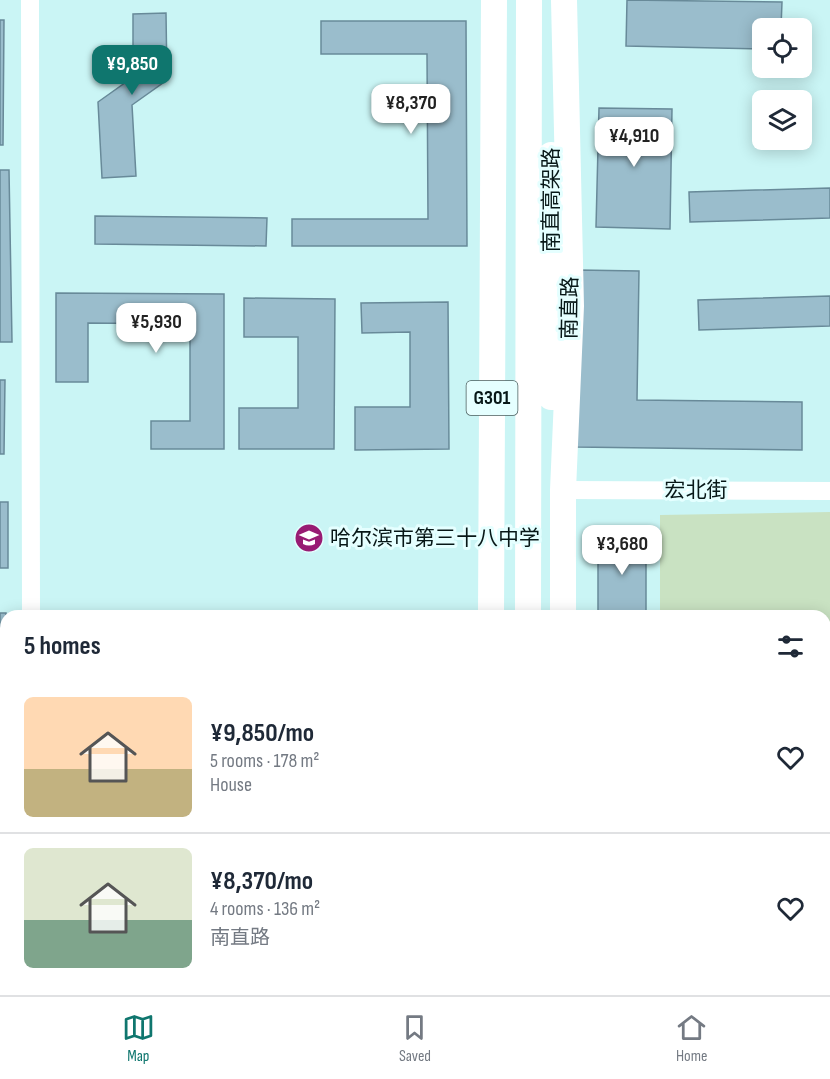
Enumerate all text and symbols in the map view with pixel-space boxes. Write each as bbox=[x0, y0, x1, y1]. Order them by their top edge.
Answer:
map controls bbox=[752, 18, 812, 150]
button: locate bbox=[752, 18, 812, 78]
pin: ¥9,850 bbox=[83, 45, 181, 96]
text: ¥9,850 bbox=[106, 52, 158, 76]
pin: ¥8,370 bbox=[362, 84, 460, 135]
button: layers bbox=[752, 90, 812, 150]
text: ¥8,370 bbox=[385, 91, 437, 115]
pin: ¥4,910 bbox=[585, 117, 683, 168]
text: ¥4,910 bbox=[609, 124, 659, 148]
street label: 南直高架路 bbox=[539, 148, 564, 253]
street label: 南直路 bbox=[557, 276, 583, 340]
pin: ¥5,930 bbox=[107, 303, 205, 354]
text: ¥5,930 bbox=[130, 310, 182, 334]
road number: G301 bbox=[466, 381, 518, 415]
street label: 宏北街 bbox=[665, 478, 728, 503]
school or university icon: 哈尔滨市第三十八中学 bbox=[293, 522, 325, 554]
pin: ¥3,680 bbox=[573, 525, 671, 576]
place label: 哈尔滨市第三十八中学 bbox=[330, 526, 540, 551]
text: ¥3,680 bbox=[596, 532, 648, 556]
icon: filters bbox=[774, 630, 807, 663]
text: 5 homes bbox=[24, 631, 101, 662]
text: ¥9,850/mo bbox=[210, 718, 314, 749]
icon: home bbox=[72, 721, 144, 793]
icon: heart bbox=[774, 741, 807, 774]
text: 5 rooms · 178 m² bbox=[210, 749, 319, 773]
text: House bbox=[210, 773, 252, 797]
text: ¥8,370/mo bbox=[210, 866, 313, 897]
icon: home bbox=[72, 872, 144, 944]
icon: heart bbox=[774, 892, 807, 925]
text: 4 rooms · 136 m² bbox=[210, 897, 320, 921]
text: 南直路 bbox=[210, 926, 270, 950]
tab: Map bbox=[122, 1011, 155, 1066]
tab: Saved bbox=[398, 1011, 431, 1066]
tab: Home bbox=[675, 1011, 708, 1066]

